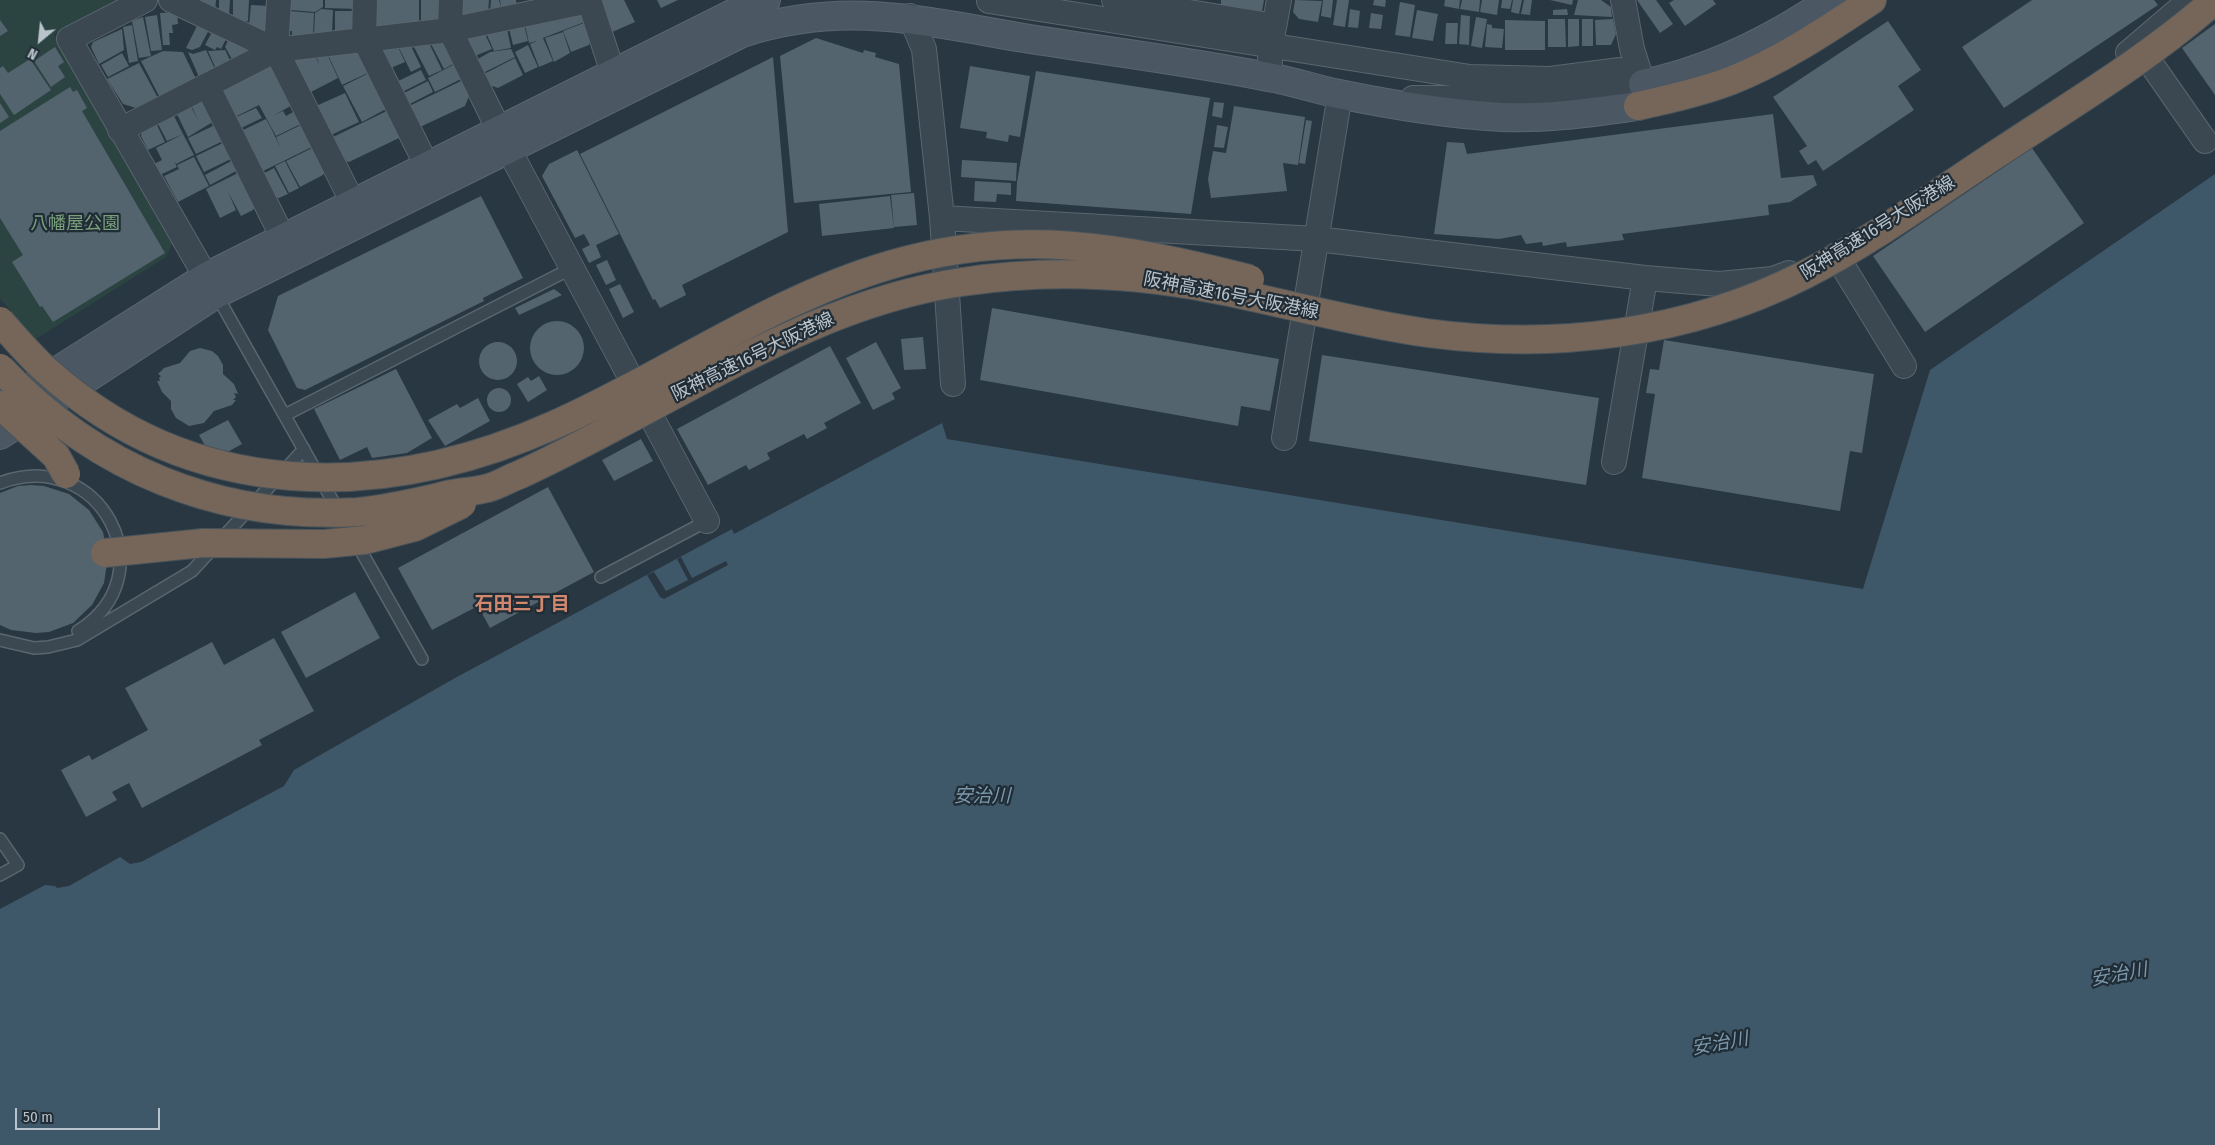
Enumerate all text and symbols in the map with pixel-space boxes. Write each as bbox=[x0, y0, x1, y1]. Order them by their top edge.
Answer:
north arrow bbox=[15, 15, 65, 65]
text: N bbox=[25, 44, 40, 63]
street label: 阪神高速16号大阪港線 bbox=[1797, 172, 1959, 284]
park label: 八幡屋公園 bbox=[30, 213, 120, 235]
street label: 阪神高速16号大阪港線 bbox=[1142, 268, 1320, 324]
street label: 阪神高速16号大阪港線 bbox=[668, 308, 838, 406]
district label: 石田三丁目 bbox=[475, 594, 569, 616]
water label: 安治川 bbox=[954, 786, 1010, 808]
water label: 安治川 bbox=[2089, 959, 2149, 991]
water label: 安治川 bbox=[1690, 1028, 1750, 1060]
scale bar bbox=[18, 1098, 162, 1130]
text: 50 m bbox=[23, 1108, 53, 1126]

